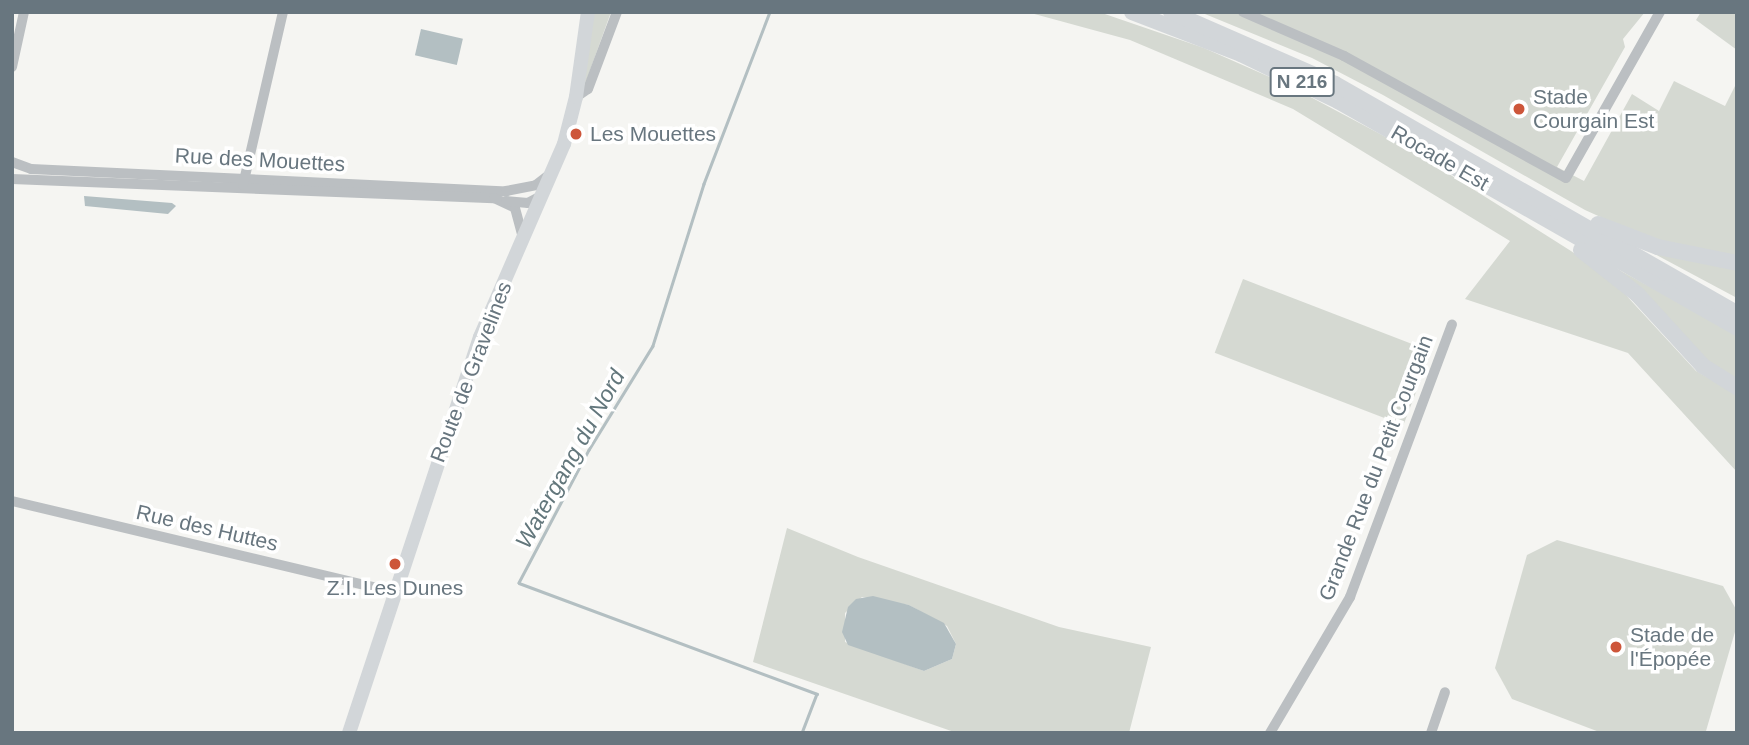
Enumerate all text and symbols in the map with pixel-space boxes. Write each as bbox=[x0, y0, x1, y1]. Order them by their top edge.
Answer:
road number: N 216 bbox=[1269, 66, 1335, 97]
place label: Stade Courgain Est bbox=[1533, 84, 1654, 134]
marker: Stade Courgain Est bbox=[1511, 101, 1527, 117]
street label: Rocade Est bbox=[1387, 120, 1493, 196]
place label: Les Mouettes bbox=[590, 121, 716, 147]
marker: Les Mouettes bbox=[568, 126, 584, 142]
street label: Rue des Mouettes bbox=[174, 143, 346, 177]
street label: Route de Gravelines bbox=[425, 278, 517, 466]
street label: Grande Rue du Petit Courgain bbox=[1314, 332, 1438, 604]
water label: Watergang du Nord bbox=[509, 365, 631, 553]
street label: Rue des Huttes bbox=[134, 499, 280, 557]
marker: Z.I. Les Dunes bbox=[387, 556, 403, 572]
place label: Z.I. Les Dunes bbox=[327, 575, 463, 601]
place label: Stade de l'Épopée bbox=[1630, 622, 1714, 672]
marker: Stade de l'Épopée bbox=[1608, 639, 1624, 655]

